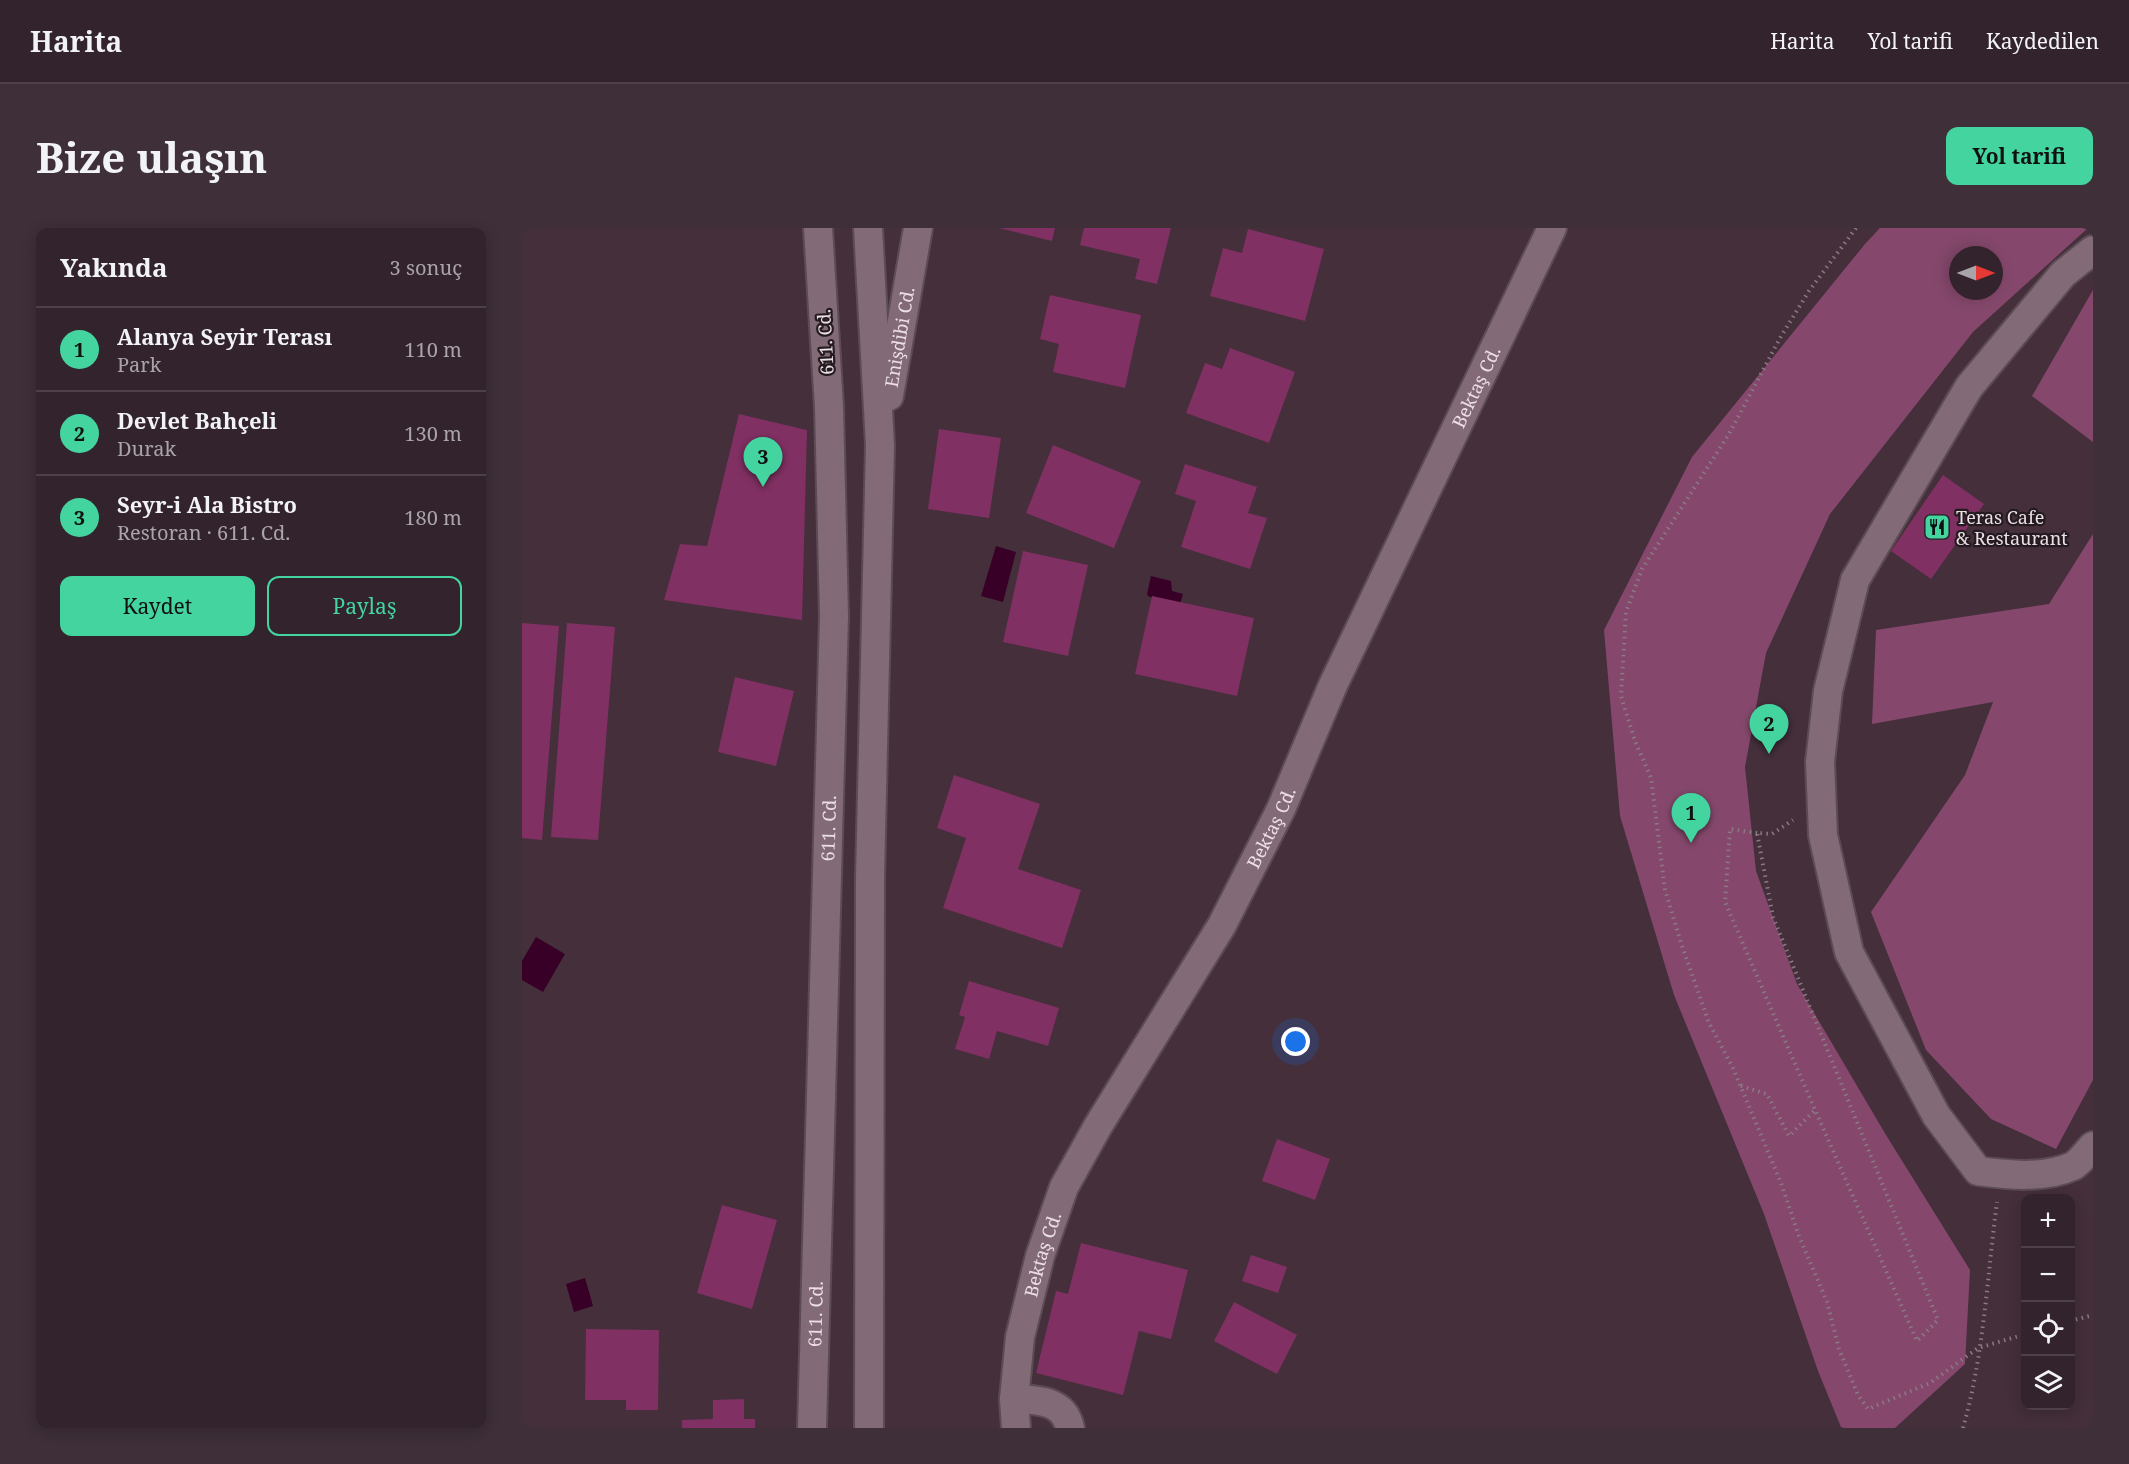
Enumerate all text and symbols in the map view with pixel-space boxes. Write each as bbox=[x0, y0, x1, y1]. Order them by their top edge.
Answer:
text: Harita bbox=[30, 22, 122, 60]
text: Harita bbox=[1770, 27, 1834, 55]
text: Yol tarifi bbox=[1867, 27, 1953, 55]
text: Kaydedilen bbox=[1986, 27, 2099, 55]
button: Yol tarifi bbox=[1946, 127, 2093, 185]
text: Bize ulaşın bbox=[36, 128, 267, 185]
north arrow bbox=[1949, 246, 2003, 300]
text: Yakında bbox=[60, 249, 168, 285]
text: 3 sonuç bbox=[390, 254, 462, 281]
street label: Enişdibi Cd. bbox=[879, 285, 920, 389]
street label: 611. Cd. bbox=[811, 308, 839, 376]
text: Alanya Seyir Terası bbox=[117, 321, 332, 351]
text: 1 bbox=[74, 336, 85, 363]
text: 110 m bbox=[404, 336, 462, 363]
street label: Bektaş Cd. bbox=[1446, 342, 1506, 432]
text: Park bbox=[117, 351, 161, 378]
text: Devlet Bahçeli bbox=[117, 405, 277, 435]
text: 2 bbox=[74, 420, 85, 447]
text: 130 m bbox=[404, 420, 462, 447]
text: Durak bbox=[117, 435, 176, 462]
pin: 3 bbox=[744, 438, 782, 487]
text: Seyr-i Ala Bistro bbox=[117, 489, 297, 519]
text: 3 bbox=[74, 504, 85, 531]
text: 180 m bbox=[404, 504, 462, 531]
place label: Teras Cafe & Restaurant bbox=[1956, 505, 2068, 550]
restaurant icon: Teras Cafe & Restaurant bbox=[1922, 512, 1952, 542]
text: Restoran · 611. Cd. bbox=[117, 519, 290, 546]
button: Kaydet bbox=[60, 576, 255, 636]
button: Paylaş bbox=[267, 576, 462, 636]
pin: 2 bbox=[1750, 704, 1788, 754]
street label: Bektaş Cd. bbox=[1241, 783, 1301, 872]
pin: 1 bbox=[1672, 794, 1710, 843]
street label: 611. Cd. bbox=[815, 795, 841, 862]
your location bbox=[1281, 1027, 1310, 1056]
map controls bbox=[2021, 1194, 2075, 1410]
button: + bbox=[2021, 1194, 2075, 1248]
street label: Bektaş Cd. bbox=[1018, 1208, 1066, 1299]
button: − bbox=[2021, 1248, 2075, 1302]
street label: 611. Cd. bbox=[802, 1281, 828, 1347]
button: locate bbox=[2021, 1302, 2075, 1356]
button: layers bbox=[2021, 1356, 2075, 1410]

